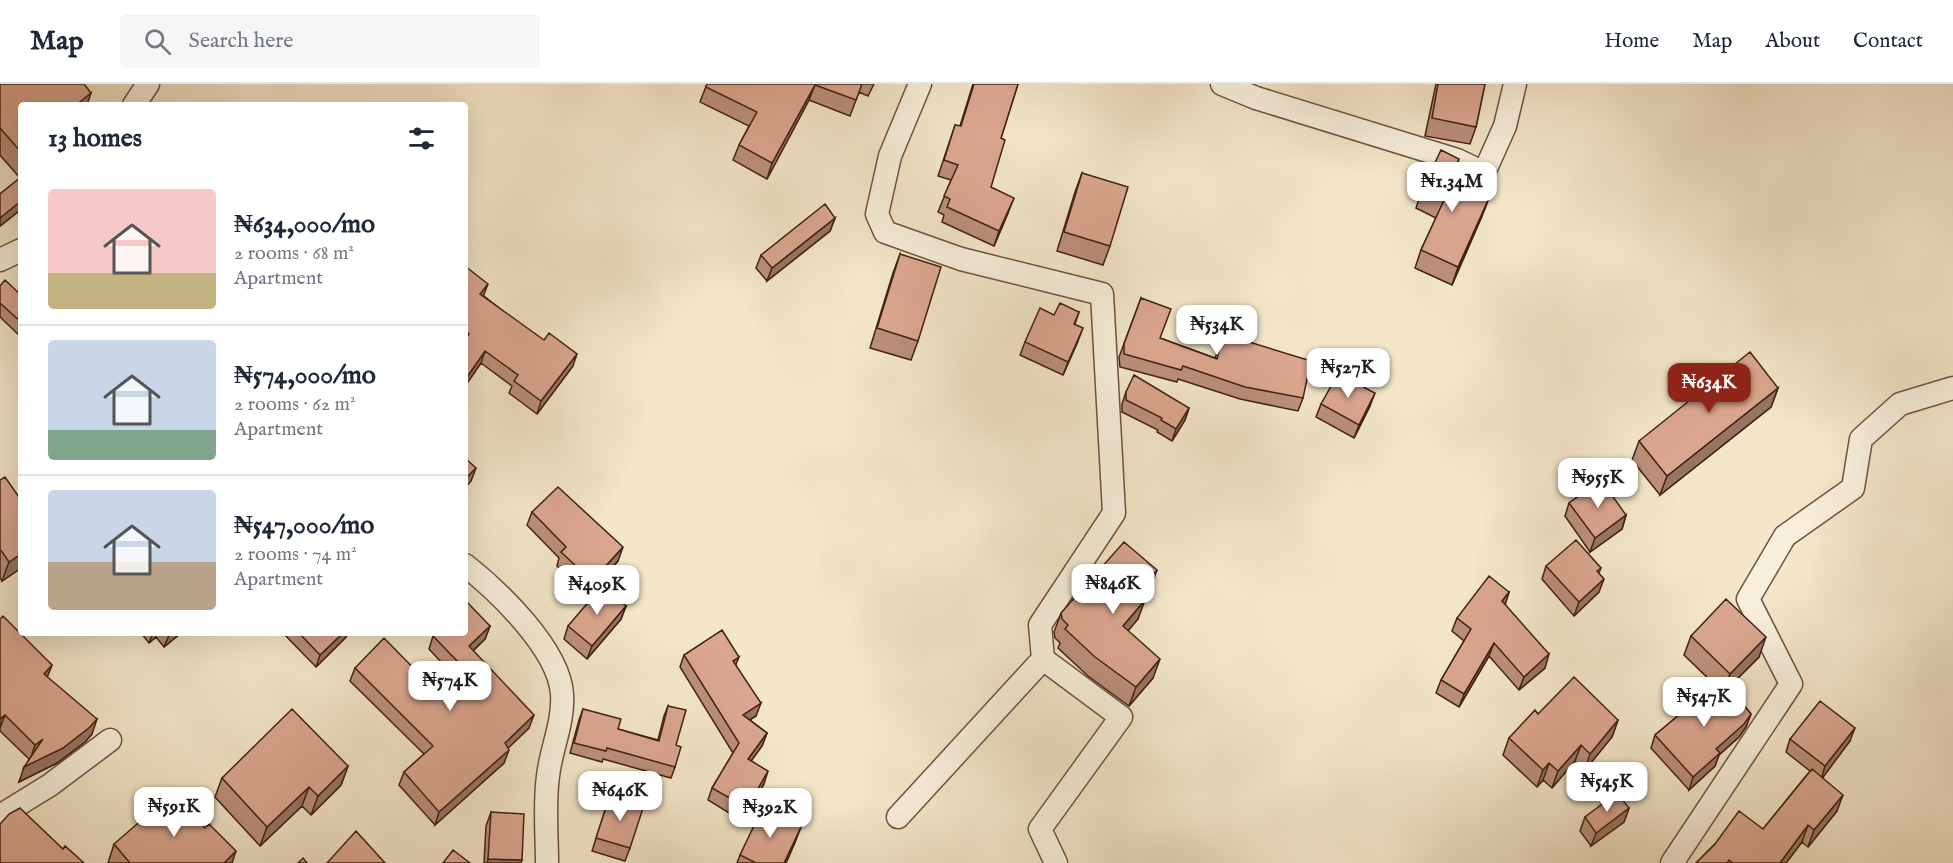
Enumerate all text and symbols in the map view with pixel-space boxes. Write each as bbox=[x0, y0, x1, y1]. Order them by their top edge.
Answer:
search box bbox=[120, 14, 540, 68]
text: Map bbox=[30, 24, 84, 59]
icon: search bbox=[141, 25, 174, 58]
text: Search here bbox=[189, 27, 293, 55]
text: Home bbox=[1604, 28, 1659, 55]
text: Map bbox=[1692, 28, 1732, 55]
text: About bbox=[1765, 28, 1820, 55]
text: Contact bbox=[1853, 28, 1923, 55]
text: 13 homes bbox=[48, 122, 142, 155]
icon: filters bbox=[405, 122, 438, 155]
pin: ₦1.34M bbox=[1403, 162, 1501, 213]
text: ₦1.34M bbox=[1421, 169, 1483, 194]
text: ₦634,000/mo bbox=[234, 208, 375, 241]
icon: home bbox=[96, 213, 168, 285]
text: 2 rooms · 68 m² bbox=[234, 241, 354, 266]
text: Apartment bbox=[234, 266, 323, 291]
pin: ₦534K bbox=[1175, 305, 1259, 356]
text: ₦534K bbox=[1190, 312, 1244, 337]
pin: ₦527K bbox=[1306, 348, 1390, 399]
text: ₦527K bbox=[1321, 355, 1375, 380]
text: ₦574,000/mo bbox=[234, 359, 376, 392]
pin: ₦634K bbox=[1667, 363, 1751, 414]
icon: home bbox=[96, 364, 168, 436]
text: ₦634K bbox=[1682, 370, 1736, 395]
text: 2 rooms · 62 m² bbox=[234, 392, 356, 417]
text: Apartment bbox=[234, 417, 323, 442]
pin: ₦955K bbox=[1556, 458, 1640, 509]
text: ₦955K bbox=[1572, 465, 1624, 490]
text: ₦547,000/mo bbox=[234, 509, 374, 542]
icon: home bbox=[96, 514, 168, 586]
text: 2 rooms · 74 m² bbox=[234, 542, 357, 567]
pin: ₦846K bbox=[1071, 564, 1155, 615]
pin: ₦409K bbox=[555, 565, 639, 616]
text: Apartment bbox=[234, 567, 323, 592]
text: ₦846K bbox=[1086, 571, 1141, 596]
text: ₦409K bbox=[568, 572, 626, 597]
pin: ₦574K bbox=[408, 661, 492, 712]
text: ₦574K bbox=[422, 668, 478, 693]
pin: ₦547K bbox=[1662, 677, 1746, 728]
text: ₦547K bbox=[1677, 684, 1731, 709]
pin: ₦545K bbox=[1565, 762, 1649, 813]
text: ₦545K bbox=[1580, 769, 1634, 794]
pin: ₦646K bbox=[578, 771, 662, 822]
text: ₦646K bbox=[592, 778, 648, 803]
pin: ₦591K bbox=[132, 787, 216, 838]
pin: ₦392K bbox=[728, 788, 812, 839]
text: ₦591K bbox=[148, 794, 200, 819]
text: ₦392K bbox=[743, 795, 797, 820]

